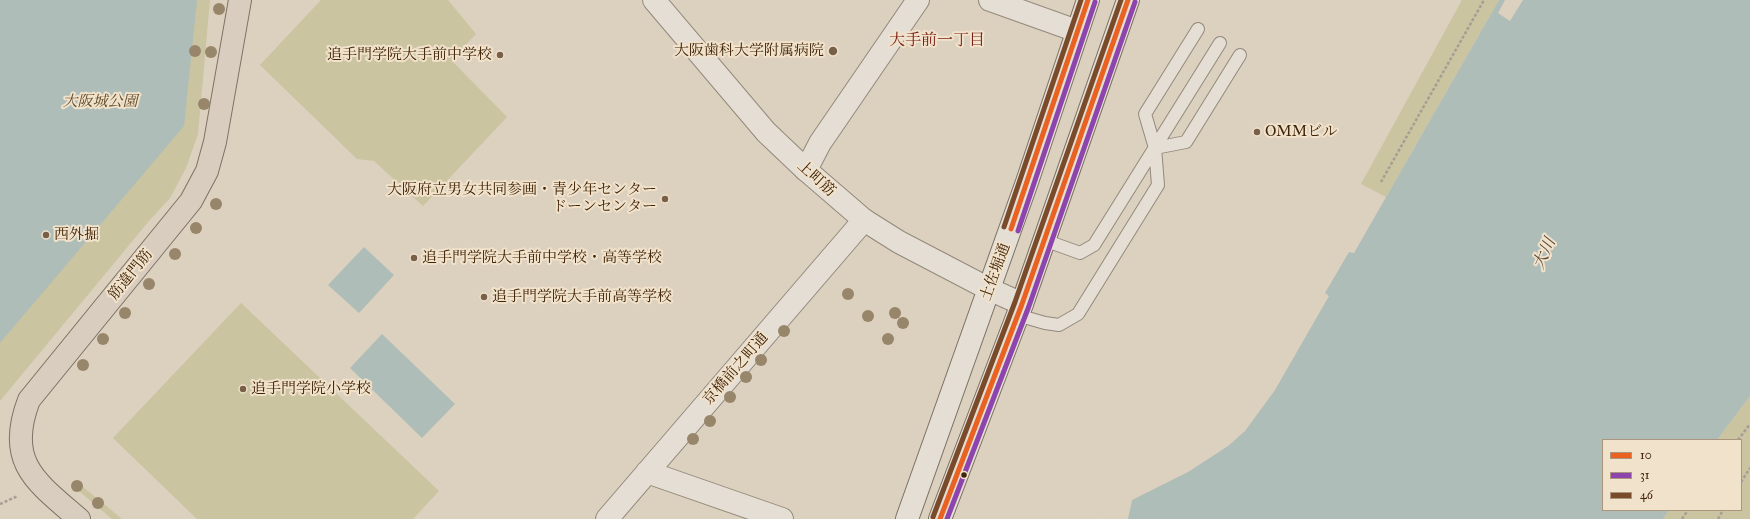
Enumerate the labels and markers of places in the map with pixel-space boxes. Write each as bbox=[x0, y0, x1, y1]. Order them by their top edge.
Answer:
place label: 大阪歯科大学附属病院 bbox=[674, 42, 824, 60]
marker: 大阪歯科大学附属病院 bbox=[827, 45, 839, 57]
place label: 追手門学院大手前中学校 bbox=[327, 46, 492, 64]
marker: 追手門学院大手前中学校 bbox=[495, 50, 505, 60]
place label: OMMビル bbox=[1265, 123, 1337, 141]
marker: OMMビル bbox=[1252, 127, 1262, 137]
place label: 大阪府立男女共同参画・青少年センター ドーンセンター bbox=[387, 181, 657, 216]
marker: 大阪府立男女共同参画・青少年センター ドーンセンター bbox=[660, 194, 670, 204]
place label: 西外掘 bbox=[54, 226, 99, 244]
marker: 西外掘 bbox=[41, 230, 51, 240]
place label: 追手門学院大手前中学校・高等学校 bbox=[422, 249, 662, 267]
marker: 追手門学院大手前中学校・高等学校 bbox=[409, 253, 419, 263]
place label: 追手門学院大手前高等学校 bbox=[492, 288, 672, 306]
marker: 追手門学院大手前高等学校 bbox=[479, 292, 489, 302]
place label: 追手門学院小学校 bbox=[251, 380, 371, 398]
marker: 追手門学院小学校 bbox=[238, 384, 248, 394]
unlabelled marker bbox=[959, 470, 969, 480]

